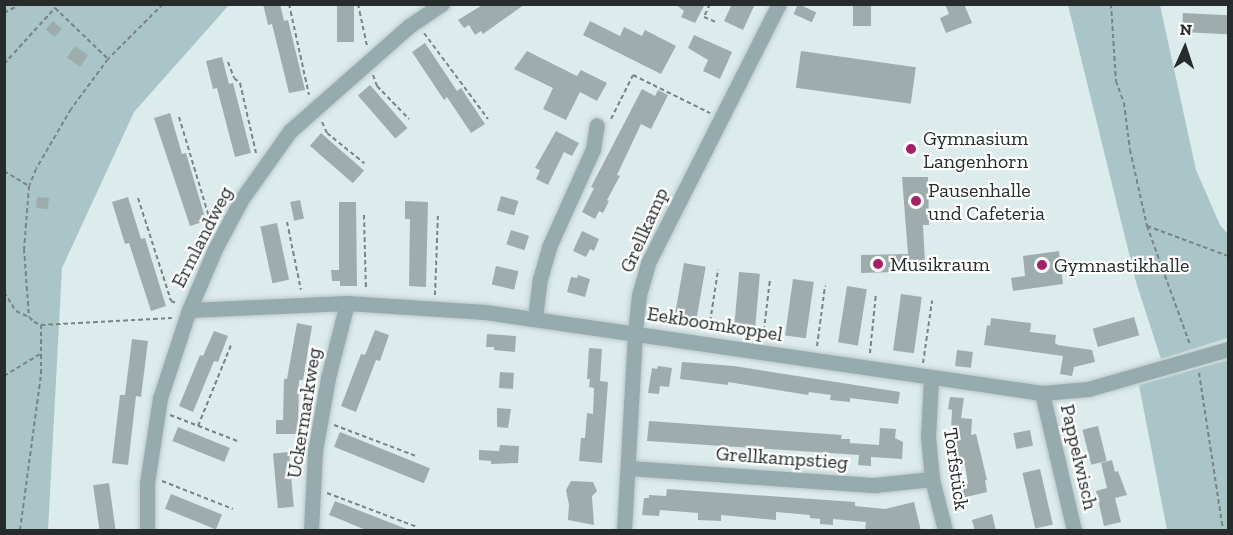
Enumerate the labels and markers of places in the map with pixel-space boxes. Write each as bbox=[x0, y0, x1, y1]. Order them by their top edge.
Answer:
place label: Gymnasium Langenhorn bbox=[923, 126, 1028, 173]
marker: Gymnasium Langenhorn bbox=[904, 142, 918, 156]
place label: Pausenhalle und Cafeteria bbox=[928, 178, 1045, 225]
marker: Pausenhalle und Cafeteria bbox=[909, 194, 923, 208]
place label: Musikraum bbox=[890, 252, 990, 276]
place label: Gymnastikhalle bbox=[1054, 253, 1189, 277]
marker: Musikraum bbox=[871, 257, 885, 271]
marker: Gymnastikhalle bbox=[1035, 258, 1049, 272]

